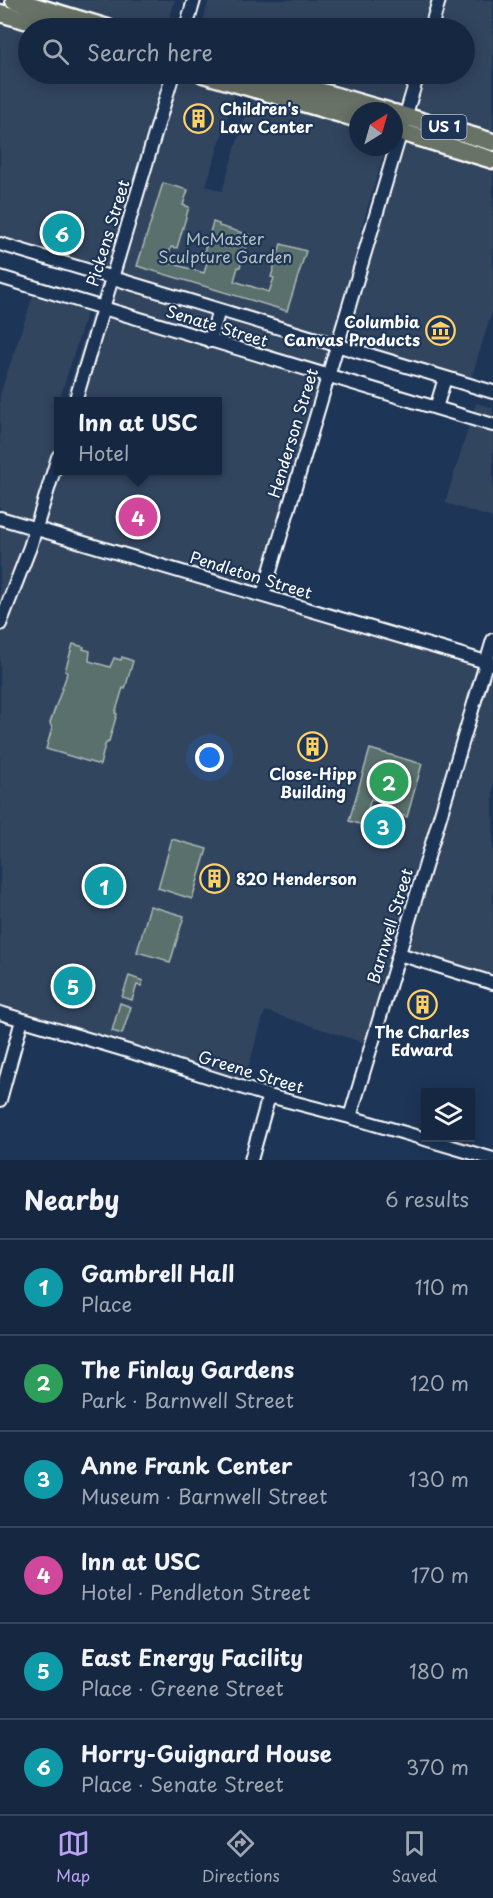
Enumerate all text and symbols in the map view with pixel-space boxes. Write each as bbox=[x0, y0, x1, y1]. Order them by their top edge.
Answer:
search box bbox=[18, 18, 475, 84]
icon: search bbox=[39, 35, 72, 68]
text: Search here bbox=[87, 35, 213, 68]
place label: Children's Law Center bbox=[220, 96, 314, 138]
building icon: Children's Law Center bbox=[183, 102, 215, 134]
north arrow bbox=[349, 102, 403, 156]
road number: US 1 bbox=[422, 115, 466, 139]
street label: Pickens Street bbox=[79, 176, 135, 289]
pin: 6 bbox=[42, 210, 82, 256]
park label: McMaster Sculpture Garden bbox=[158, 226, 292, 268]
street label: Senate Street bbox=[163, 298, 272, 352]
place label: Columbia Canvas Products bbox=[284, 309, 420, 351]
museum icon: Columbia Canvas Products bbox=[425, 315, 457, 347]
street label: Henderson Street bbox=[261, 364, 323, 501]
popup bbox=[54, 397, 222, 475]
text: Inn at USC bbox=[78, 405, 198, 438]
text: Hotel bbox=[78, 438, 129, 468]
pin: 4 bbox=[118, 494, 158, 540]
street label: Pendleton Street bbox=[187, 544, 316, 604]
building icon: Close-Hipp Building bbox=[297, 730, 329, 762]
your location bbox=[195, 743, 224, 772]
pin: 2 bbox=[370, 760, 408, 804]
place label: Close-Hipp Building bbox=[269, 761, 357, 803]
pin: 3 bbox=[364, 804, 403, 848]
building icon: 820 Henderson bbox=[199, 863, 231, 895]
pin: 1 bbox=[84, 864, 124, 908]
street label: Barnwell Street bbox=[360, 864, 418, 986]
place label: 820 Henderson bbox=[236, 866, 357, 890]
pin: 5 bbox=[54, 964, 92, 1008]
building icon: The Charles Edward bbox=[406, 988, 438, 1020]
place label: The Charles Edward bbox=[375, 1019, 470, 1061]
street label: Greene Street bbox=[196, 1044, 307, 1099]
map controls bbox=[421, 1088, 475, 1142]
button: layers bbox=[421, 1088, 475, 1142]
text: Nearby bbox=[24, 1180, 119, 1219]
text: 6 results bbox=[385, 1184, 469, 1214]
text: Gambrell Hall bbox=[81, 1256, 234, 1289]
text: 1 bbox=[39, 1272, 48, 1302]
text: 110 m bbox=[415, 1272, 469, 1302]
text: Place bbox=[81, 1289, 132, 1319]
text: The Finlay Gardens bbox=[81, 1352, 294, 1385]
text: 2 bbox=[36, 1368, 51, 1398]
text: 120 m bbox=[410, 1368, 469, 1398]
text: Park · Barnwell Street bbox=[81, 1385, 294, 1415]
text: Anne Frank Center bbox=[81, 1448, 292, 1481]
text: 3 bbox=[37, 1464, 50, 1494]
text: 130 m bbox=[409, 1464, 469, 1494]
text: Museum · Barnwell Street bbox=[81, 1481, 327, 1511]
text: Inn at USC bbox=[81, 1544, 200, 1577]
text: 4 bbox=[37, 1560, 50, 1590]
text: 170 m bbox=[411, 1560, 469, 1590]
text: Hotel · Pendleton Street bbox=[81, 1577, 310, 1607]
text: East Energy Facility bbox=[81, 1640, 303, 1673]
text: 5 bbox=[37, 1656, 50, 1686]
text: 180 m bbox=[409, 1656, 469, 1686]
text: Place · Greene Street bbox=[81, 1673, 284, 1703]
text: Horry-Guignard House bbox=[81, 1736, 332, 1769]
text: 6 bbox=[36, 1752, 51, 1782]
text: 370 m bbox=[406, 1752, 469, 1782]
text: Place · Senate Street bbox=[81, 1769, 284, 1799]
tab: Map bbox=[56, 1827, 90, 1887]
tab: Directions bbox=[202, 1827, 280, 1887]
tab: Saved bbox=[392, 1827, 437, 1887]

